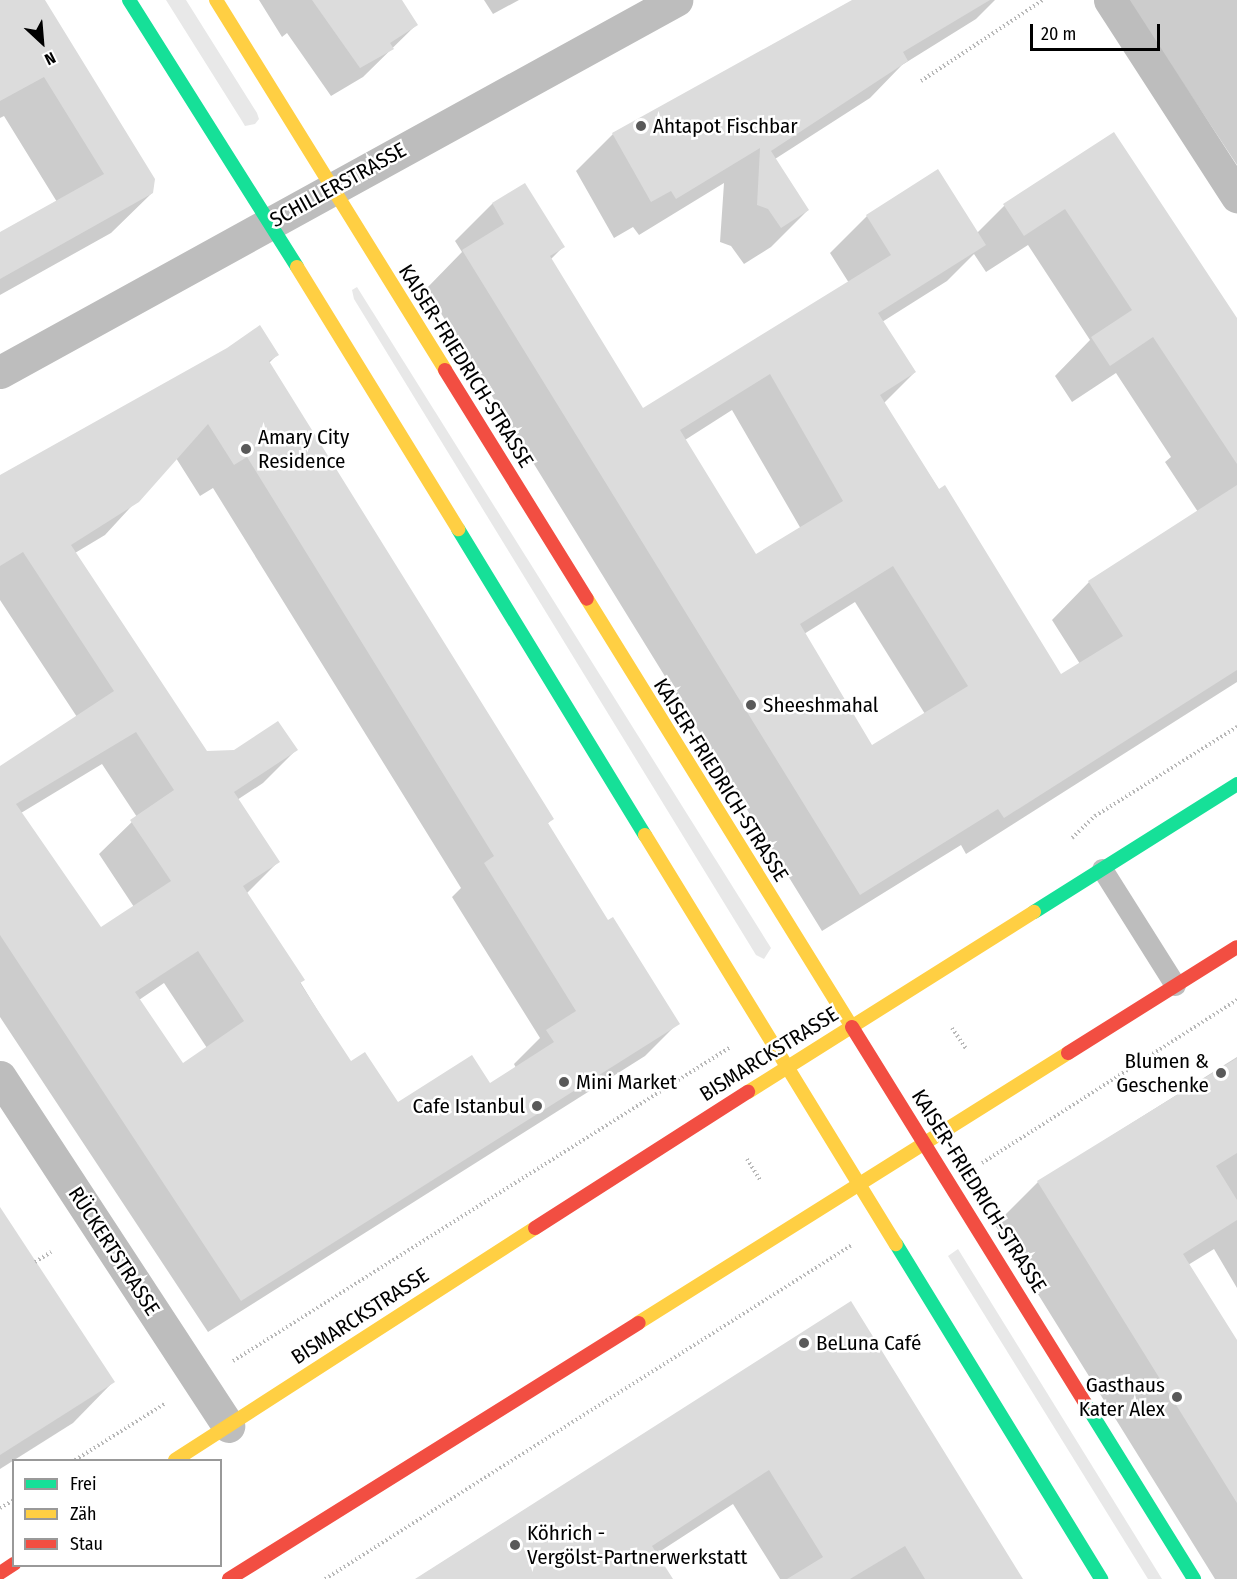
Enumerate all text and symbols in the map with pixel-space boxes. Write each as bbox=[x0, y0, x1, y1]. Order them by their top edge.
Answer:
north arrow bbox=[12, 12, 72, 72]
scale bar bbox=[1033, 12, 1164, 50]
text: 20 m bbox=[1041, 23, 1076, 45]
text: N bbox=[42, 48, 59, 69]
place label: Ahtapot Fischbar bbox=[653, 113, 798, 139]
marker: Ahtapot Fischbar bbox=[634, 119, 648, 133]
street label: SCHILLERSTRASSE bbox=[266, 137, 410, 233]
street label: KAISER-FRIEDRICH-STRASSE bbox=[393, 260, 539, 472]
place label: Amary City Residence bbox=[258, 424, 349, 474]
marker: Amary City Residence bbox=[239, 442, 253, 456]
street label: KAISER-FRIEDRICH-STRASSE bbox=[648, 674, 794, 886]
place label: Sheeshmahal bbox=[763, 692, 878, 718]
marker: Sheeshmahal bbox=[744, 698, 758, 712]
street label: BISMARCKSTRASSE bbox=[695, 1001, 843, 1107]
place label: Blumen & Geschenke bbox=[1116, 1048, 1209, 1098]
marker: Blumen & Geschenke bbox=[1214, 1066, 1228, 1080]
place label: Mini Market bbox=[576, 1069, 677, 1095]
marker: Mini Market bbox=[557, 1075, 571, 1089]
street label: KAISER-FRIEDRICH-STRASSE bbox=[906, 1085, 1052, 1297]
place label: Cafe Istanbul bbox=[412, 1093, 525, 1119]
marker: Cafe Istanbul bbox=[530, 1099, 544, 1113]
street label: RÜCKERTSTRASSE bbox=[63, 1182, 165, 1320]
street label: BISMARCKSTRASSE bbox=[287, 1262, 433, 1370]
place label: BeLuna Café bbox=[816, 1330, 921, 1356]
marker: BeLuna Café bbox=[797, 1336, 811, 1350]
place label: Gasthaus Kater Alex bbox=[1079, 1372, 1165, 1422]
marker: Gasthaus Kater Alex bbox=[1170, 1390, 1184, 1404]
legend bbox=[12, 1459, 222, 1567]
text: Frei bbox=[70, 1473, 96, 1495]
text: Zäh bbox=[70, 1503, 97, 1525]
place label: Köhrich - Vergölst-Partnerwerkstatt bbox=[527, 1520, 747, 1570]
text: Stau bbox=[70, 1533, 103, 1555]
marker: Köhrich - Vergölst-Partnerwerkstatt bbox=[508, 1538, 522, 1552]

